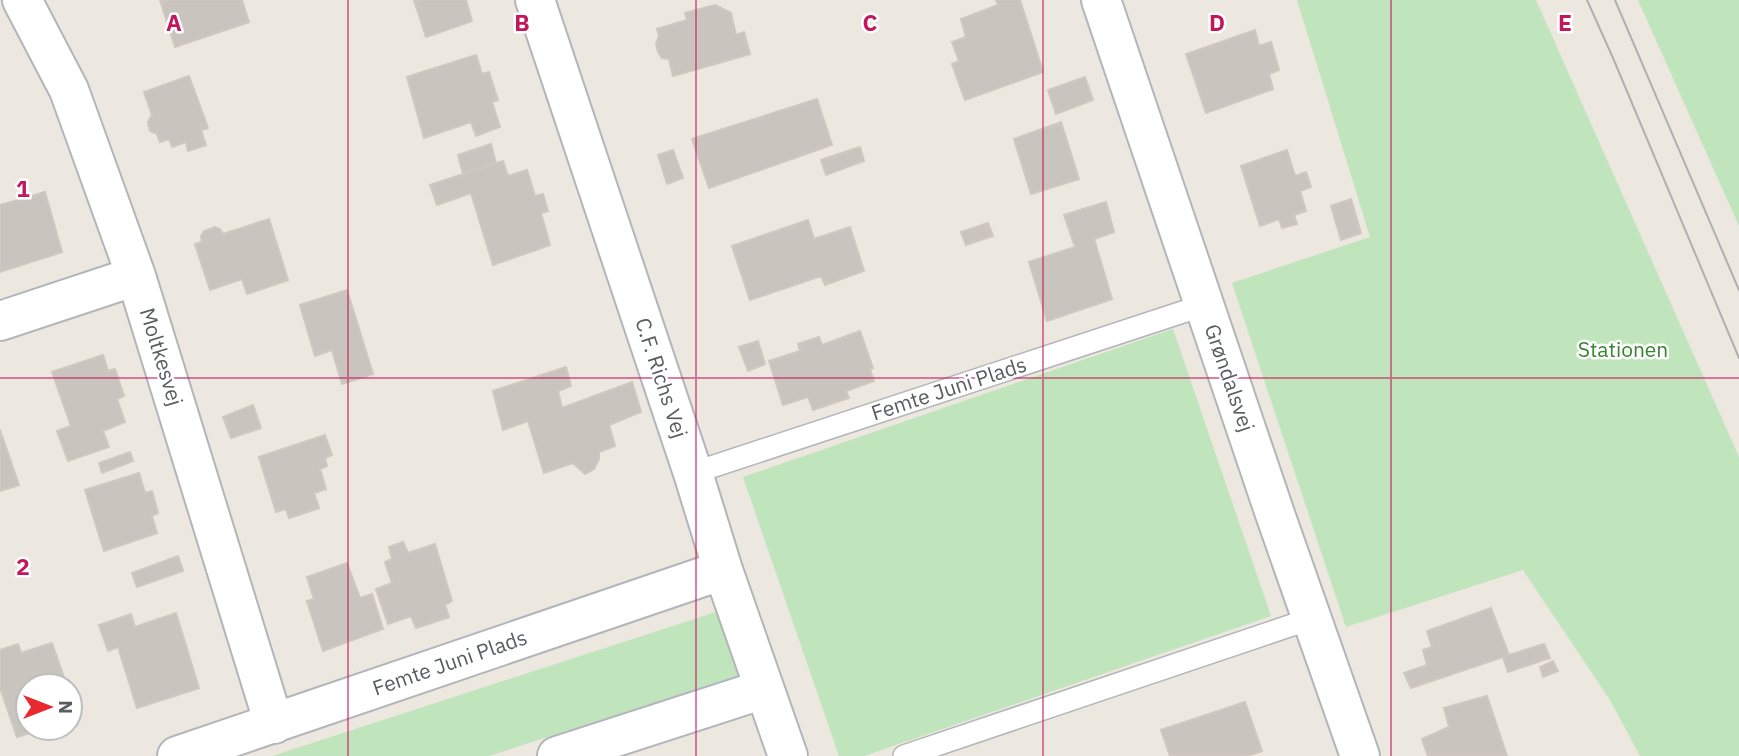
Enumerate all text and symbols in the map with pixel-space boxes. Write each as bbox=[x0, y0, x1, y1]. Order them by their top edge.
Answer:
text: A bbox=[166, 7, 182, 37]
text: B bbox=[514, 7, 530, 37]
text: C bbox=[863, 7, 878, 37]
text: D bbox=[1209, 7, 1225, 37]
text: E bbox=[1558, 7, 1572, 37]
text: 1 bbox=[16, 173, 30, 203]
street label: Moltkesvej bbox=[134, 304, 190, 409]
street label: C.F. Richs Vej bbox=[629, 314, 695, 441]
street label: Grøndalsvej bbox=[1198, 320, 1261, 435]
park label: Stationen bbox=[1578, 335, 1668, 363]
street label: Femte Juni Plads bbox=[867, 350, 1030, 426]
text: 2 bbox=[16, 551, 30, 581]
street label: Femte Juni Plads bbox=[369, 622, 531, 702]
north arrow bbox=[14, 672, 84, 742]
text: N bbox=[54, 700, 78, 714]

